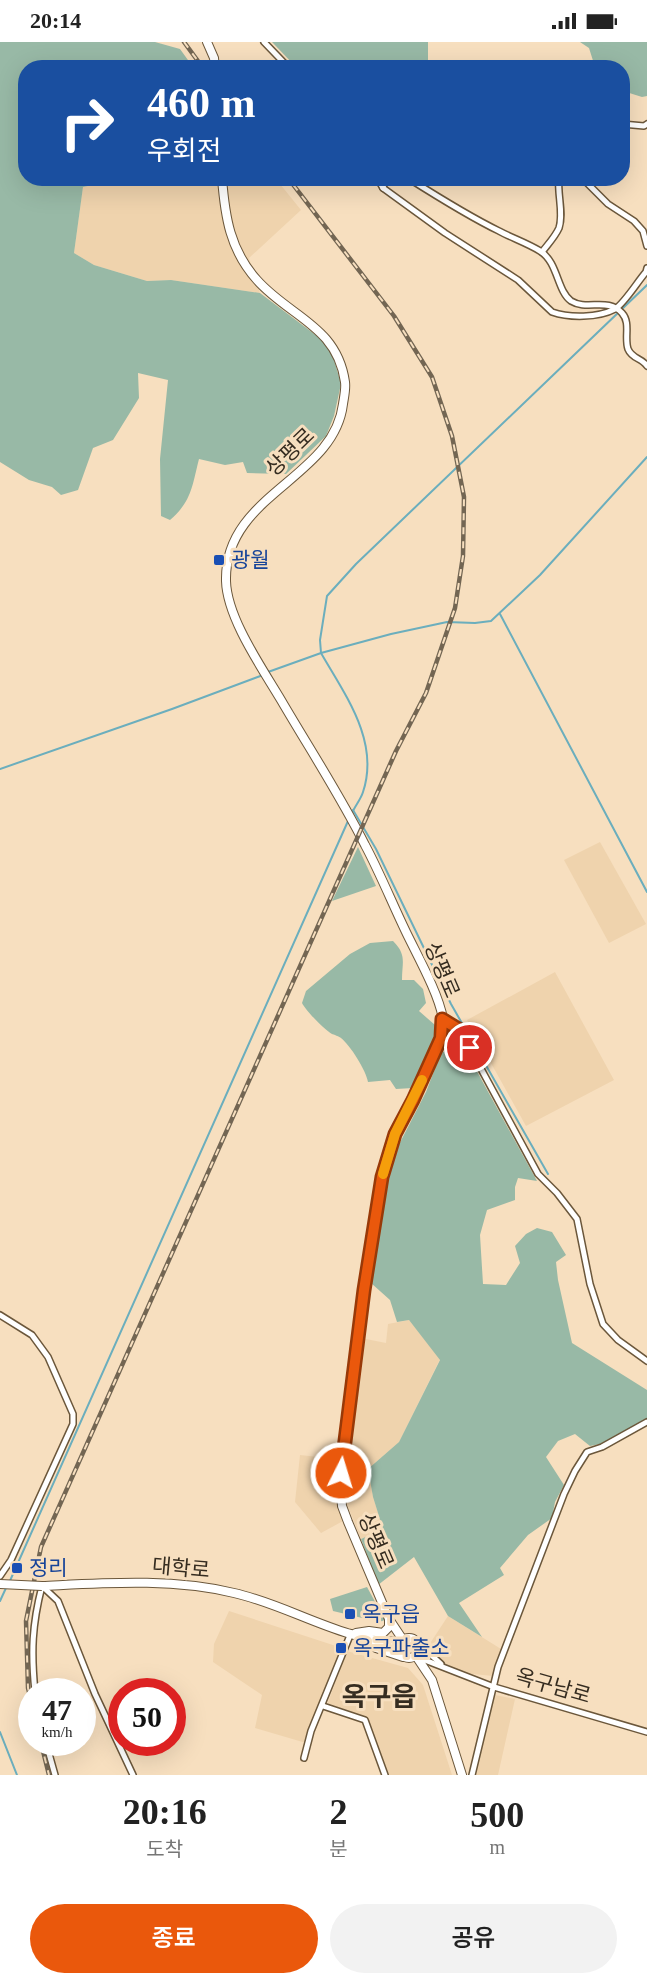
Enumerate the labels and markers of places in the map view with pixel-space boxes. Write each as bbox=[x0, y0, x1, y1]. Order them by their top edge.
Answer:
place label: 광월 bbox=[231, 548, 270, 572]
marker: 광월 bbox=[212, 553, 226, 567]
pin bbox=[444, 1022, 495, 1073]
place label: 정리 bbox=[29, 1556, 68, 1580]
marker: 정리 bbox=[10, 1561, 24, 1575]
place label: 옥구읍 bbox=[362, 1602, 420, 1626]
marker: 옥구읍 bbox=[343, 1607, 357, 1621]
place label: 옥구파출소 bbox=[353, 1636, 450, 1660]
marker: 옥구파출소 bbox=[334, 1641, 348, 1655]

